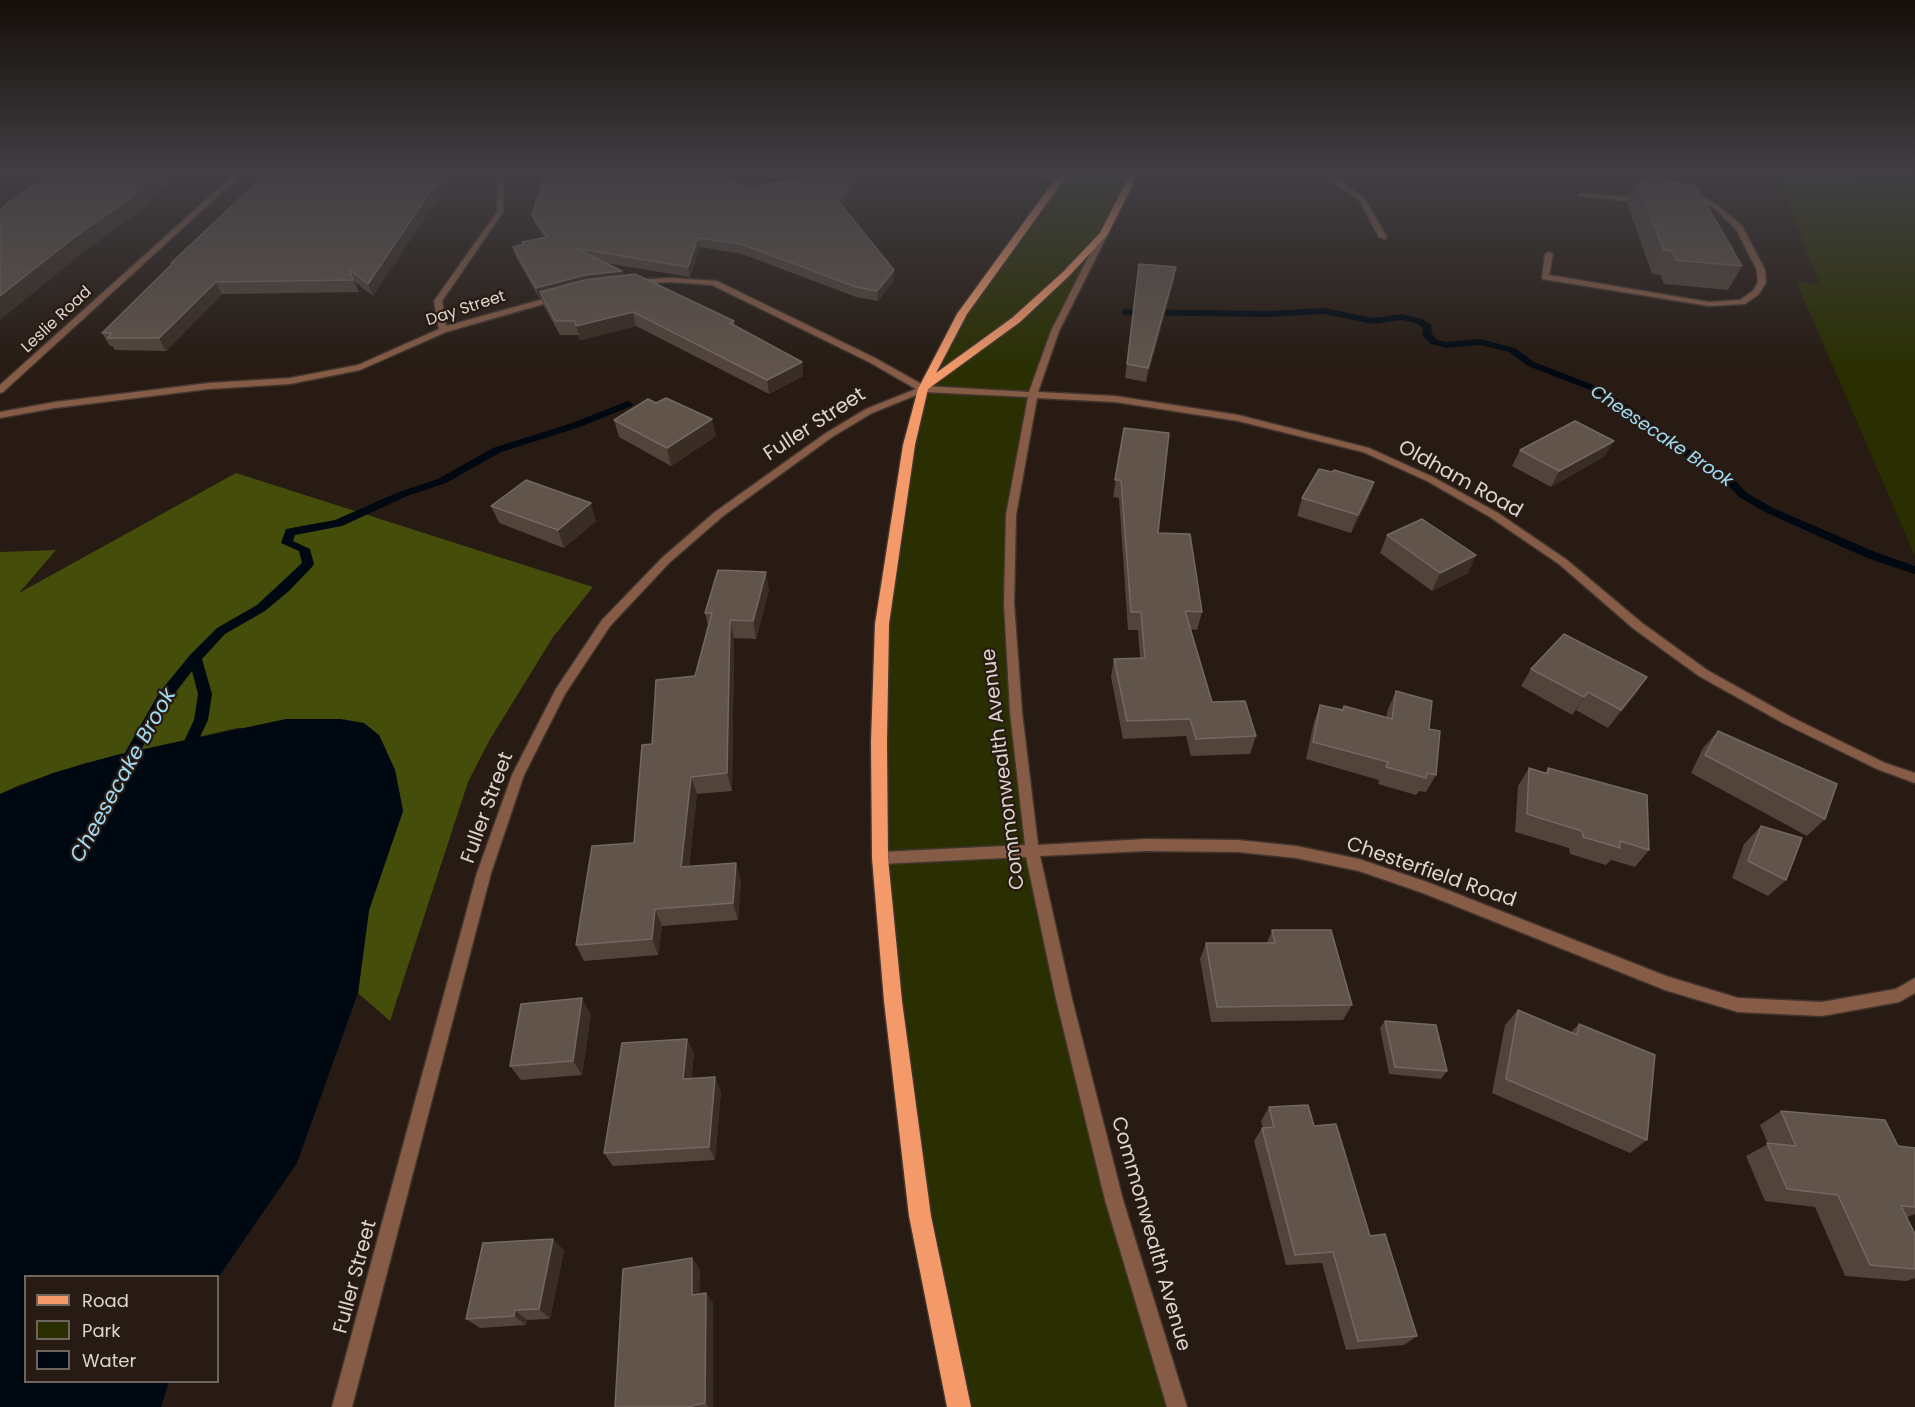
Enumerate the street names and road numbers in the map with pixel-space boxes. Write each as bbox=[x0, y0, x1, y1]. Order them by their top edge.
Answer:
street label: Leslie Road bbox=[18, 283, 96, 357]
street label: Day Street bbox=[424, 287, 508, 331]
street label: Fuller Street bbox=[760, 383, 870, 467]
street label: Oldham Road bbox=[1394, 436, 1526, 524]
street label: Commonwealth Avenue bbox=[977, 647, 1031, 891]
street label: Fuller Street bbox=[457, 749, 519, 867]
street label: Chesterfield Road bbox=[1343, 833, 1519, 913]
street label: Commonwealth Avenue bbox=[1105, 1114, 1195, 1354]
street label: Fuller Street bbox=[329, 1218, 383, 1336]

